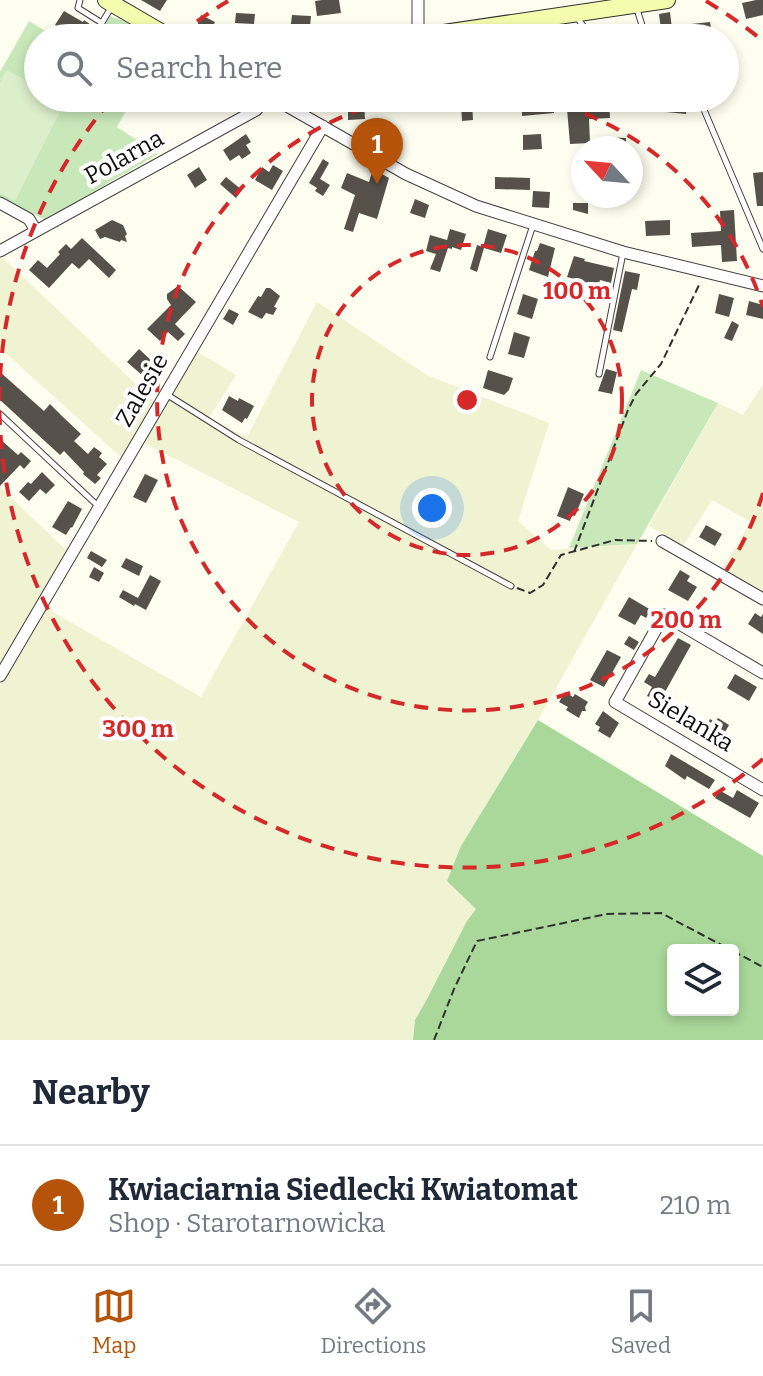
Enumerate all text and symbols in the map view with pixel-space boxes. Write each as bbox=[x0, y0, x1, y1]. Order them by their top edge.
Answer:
search box bbox=[24, 24, 739, 112]
icon: search bbox=[52, 46, 96, 90]
text: Search here bbox=[116, 50, 283, 86]
pin: 1 bbox=[351, 118, 403, 184]
street label: Polarna bbox=[80, 124, 168, 190]
north arrow bbox=[571, 136, 643, 208]
text: 100 m bbox=[543, 277, 611, 305]
street label: Zalesie bbox=[110, 348, 174, 432]
centre of rings bbox=[453, 386, 481, 414]
your location bbox=[412, 488, 452, 528]
text: 200 m bbox=[650, 606, 722, 634]
street label: Sielanka bbox=[643, 685, 739, 757]
text: 300 m bbox=[102, 715, 174, 743]
map controls bbox=[667, 944, 739, 1016]
button: layers bbox=[667, 944, 739, 1016]
text: Nearby bbox=[32, 1072, 150, 1113]
text: Kwiaciarnia Siedlecki Kwiatomat bbox=[108, 1172, 578, 1208]
text: 1 bbox=[52, 1190, 64, 1221]
text: 210 m bbox=[660, 1190, 731, 1221]
text: Shop · Starotarnowicka bbox=[108, 1208, 385, 1239]
tab: Map bbox=[92, 1284, 136, 1359]
tab: Directions bbox=[321, 1284, 426, 1359]
tab: Saved bbox=[611, 1284, 671, 1359]

